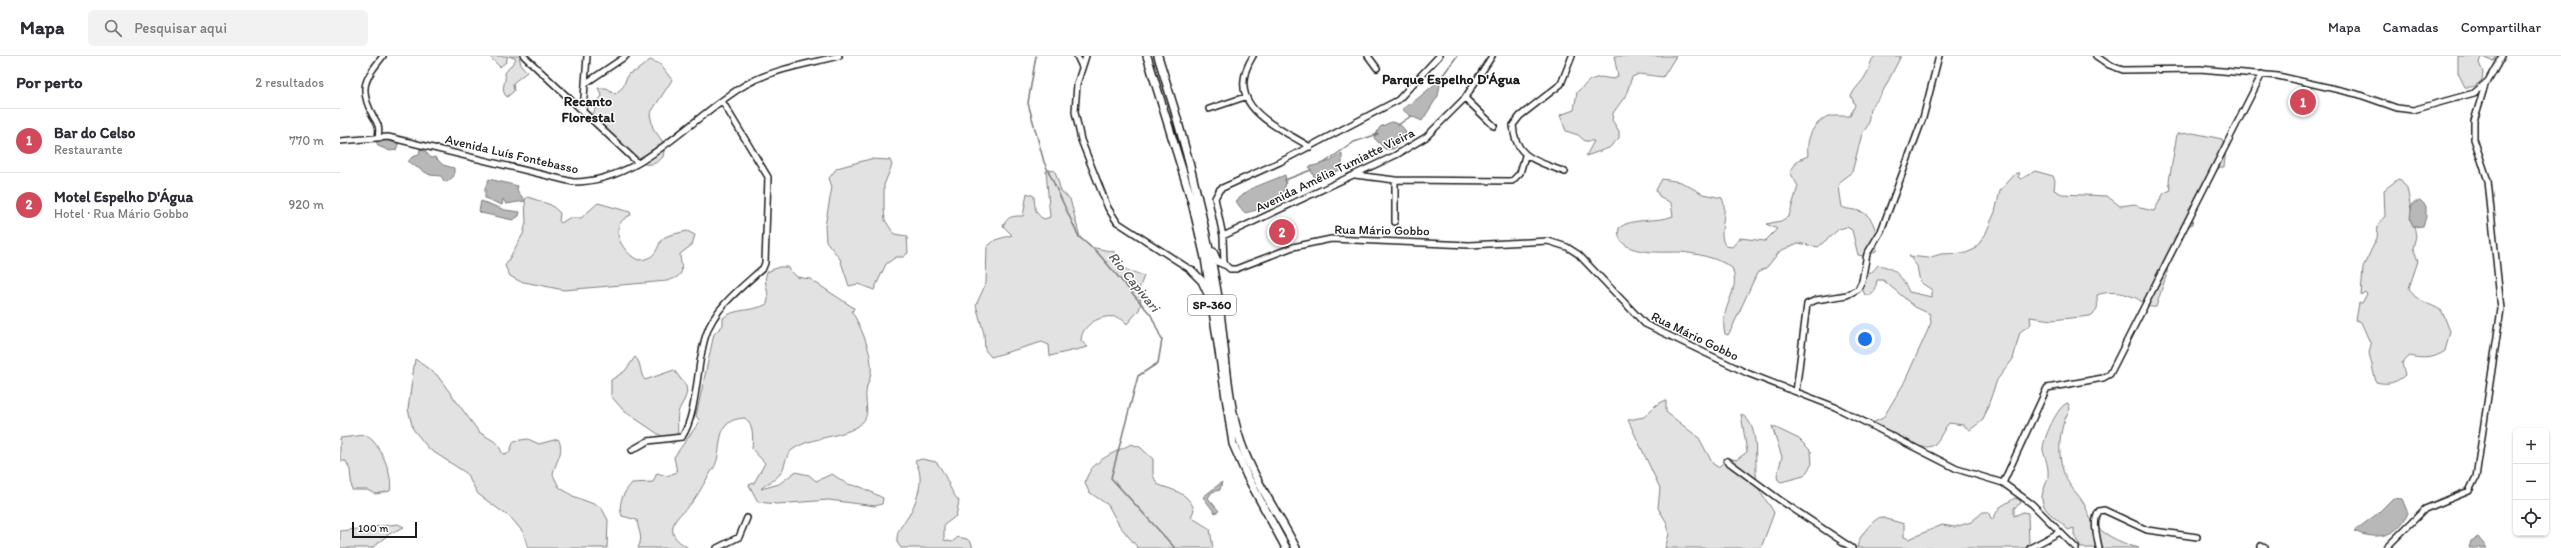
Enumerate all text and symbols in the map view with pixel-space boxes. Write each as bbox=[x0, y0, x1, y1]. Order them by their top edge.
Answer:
search box bbox=[88, 10, 368, 46]
text: Mapa bbox=[20, 16, 64, 39]
icon: search bbox=[102, 17, 124, 39]
text: Pesquisar aqui bbox=[134, 19, 227, 37]
text: Mapa bbox=[2328, 19, 2361, 36]
text: Camadas bbox=[2383, 19, 2439, 36]
text: Compartilhar bbox=[2461, 19, 2541, 36]
district label: Parque Espelho D'Água bbox=[1382, 71, 1521, 88]
text: Por perto bbox=[16, 72, 83, 92]
text: 2 resultados bbox=[255, 75, 324, 90]
pin: 1 bbox=[2290, 87, 2316, 117]
district label: Recanto Florestal bbox=[561, 93, 616, 126]
text: Bar do Celso bbox=[54, 124, 135, 142]
street label: Avenida Amélia Tumiatte Vieira bbox=[1253, 125, 1417, 215]
street label: Avenida Luís Fontebasso bbox=[444, 131, 580, 177]
text: 1 bbox=[26, 133, 32, 148]
text: 770 m bbox=[289, 133, 324, 148]
text: Restaurante bbox=[54, 142, 123, 157]
text: Motel Espelho D'Água bbox=[54, 188, 193, 206]
text: 2 bbox=[26, 197, 32, 212]
text: 920 m bbox=[288, 197, 324, 212]
text: Hotel · Rua Mário Gobbo bbox=[54, 206, 189, 221]
pin: 2 bbox=[1269, 217, 1295, 247]
street label: Rua Mário Gobbo bbox=[1334, 222, 1430, 238]
water label: Rio Capivari bbox=[1105, 249, 1164, 316]
road number: SP-360 bbox=[1188, 295, 1236, 315]
street label: Rua Mário Gobbo bbox=[1649, 308, 1742, 364]
your location bbox=[1855, 329, 1875, 349]
map controls bbox=[2513, 428, 2549, 536]
button: + bbox=[2513, 428, 2549, 464]
button: − bbox=[2513, 464, 2549, 500]
button: locate bbox=[2513, 500, 2549, 536]
scale bar bbox=[352, 520, 417, 539]
text: 100 m bbox=[358, 522, 388, 535]

